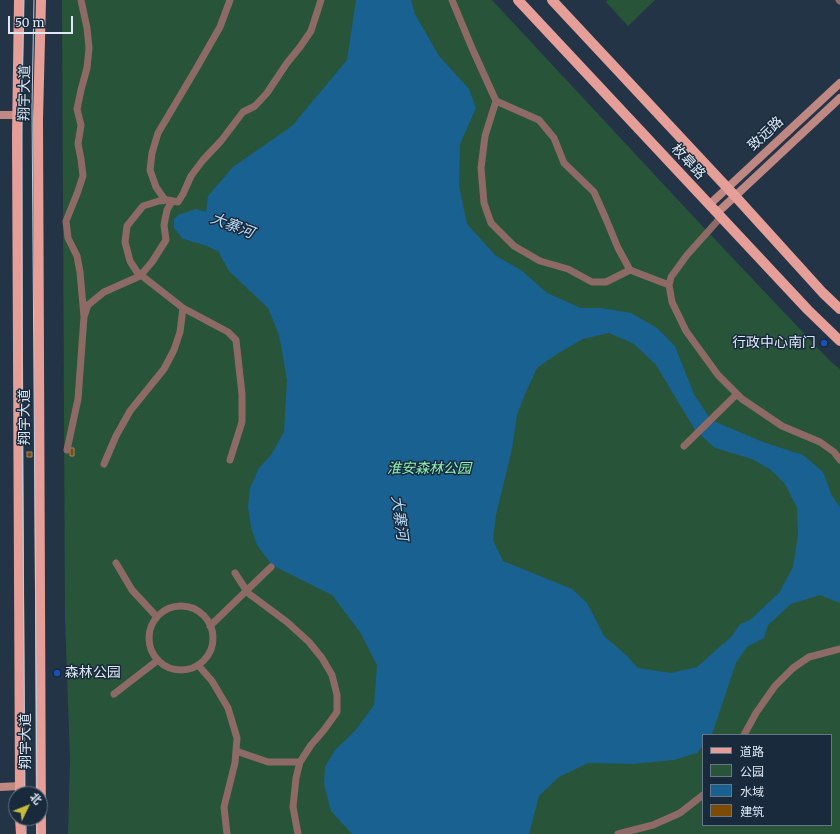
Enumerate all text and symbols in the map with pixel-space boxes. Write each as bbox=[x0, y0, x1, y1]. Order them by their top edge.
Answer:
scale bar bbox=[10, 8, 75, 34]
text: 50 m bbox=[15, 15, 44, 30]
street label: 翔宇大道 bbox=[16, 65, 34, 121]
street label: 致远路 bbox=[745, 114, 787, 154]
street label: 枚皋路 bbox=[668, 141, 708, 183]
water label: 大寨河 bbox=[208, 210, 256, 242]
place label: 行政中心南门 bbox=[732, 335, 816, 351]
marker: 行政中心南门 bbox=[819, 338, 829, 348]
street label: 翔宇大道 bbox=[17, 389, 33, 445]
park label: 淮安森林公园 bbox=[387, 461, 471, 477]
water label: 大寨河 bbox=[387, 494, 411, 542]
place label: 森林公园 bbox=[65, 665, 121, 681]
marker: 森林公园 bbox=[52, 668, 62, 678]
street label: 翔宇大道 bbox=[18, 713, 34, 769]
legend bbox=[702, 734, 832, 826]
text: 道路 bbox=[740, 744, 764, 759]
text: 公园 bbox=[740, 764, 764, 779]
text: 水域 bbox=[740, 784, 764, 799]
north arrow bbox=[8, 786, 48, 826]
text: 北 bbox=[27, 790, 45, 807]
text: 建筑 bbox=[740, 804, 764, 819]

